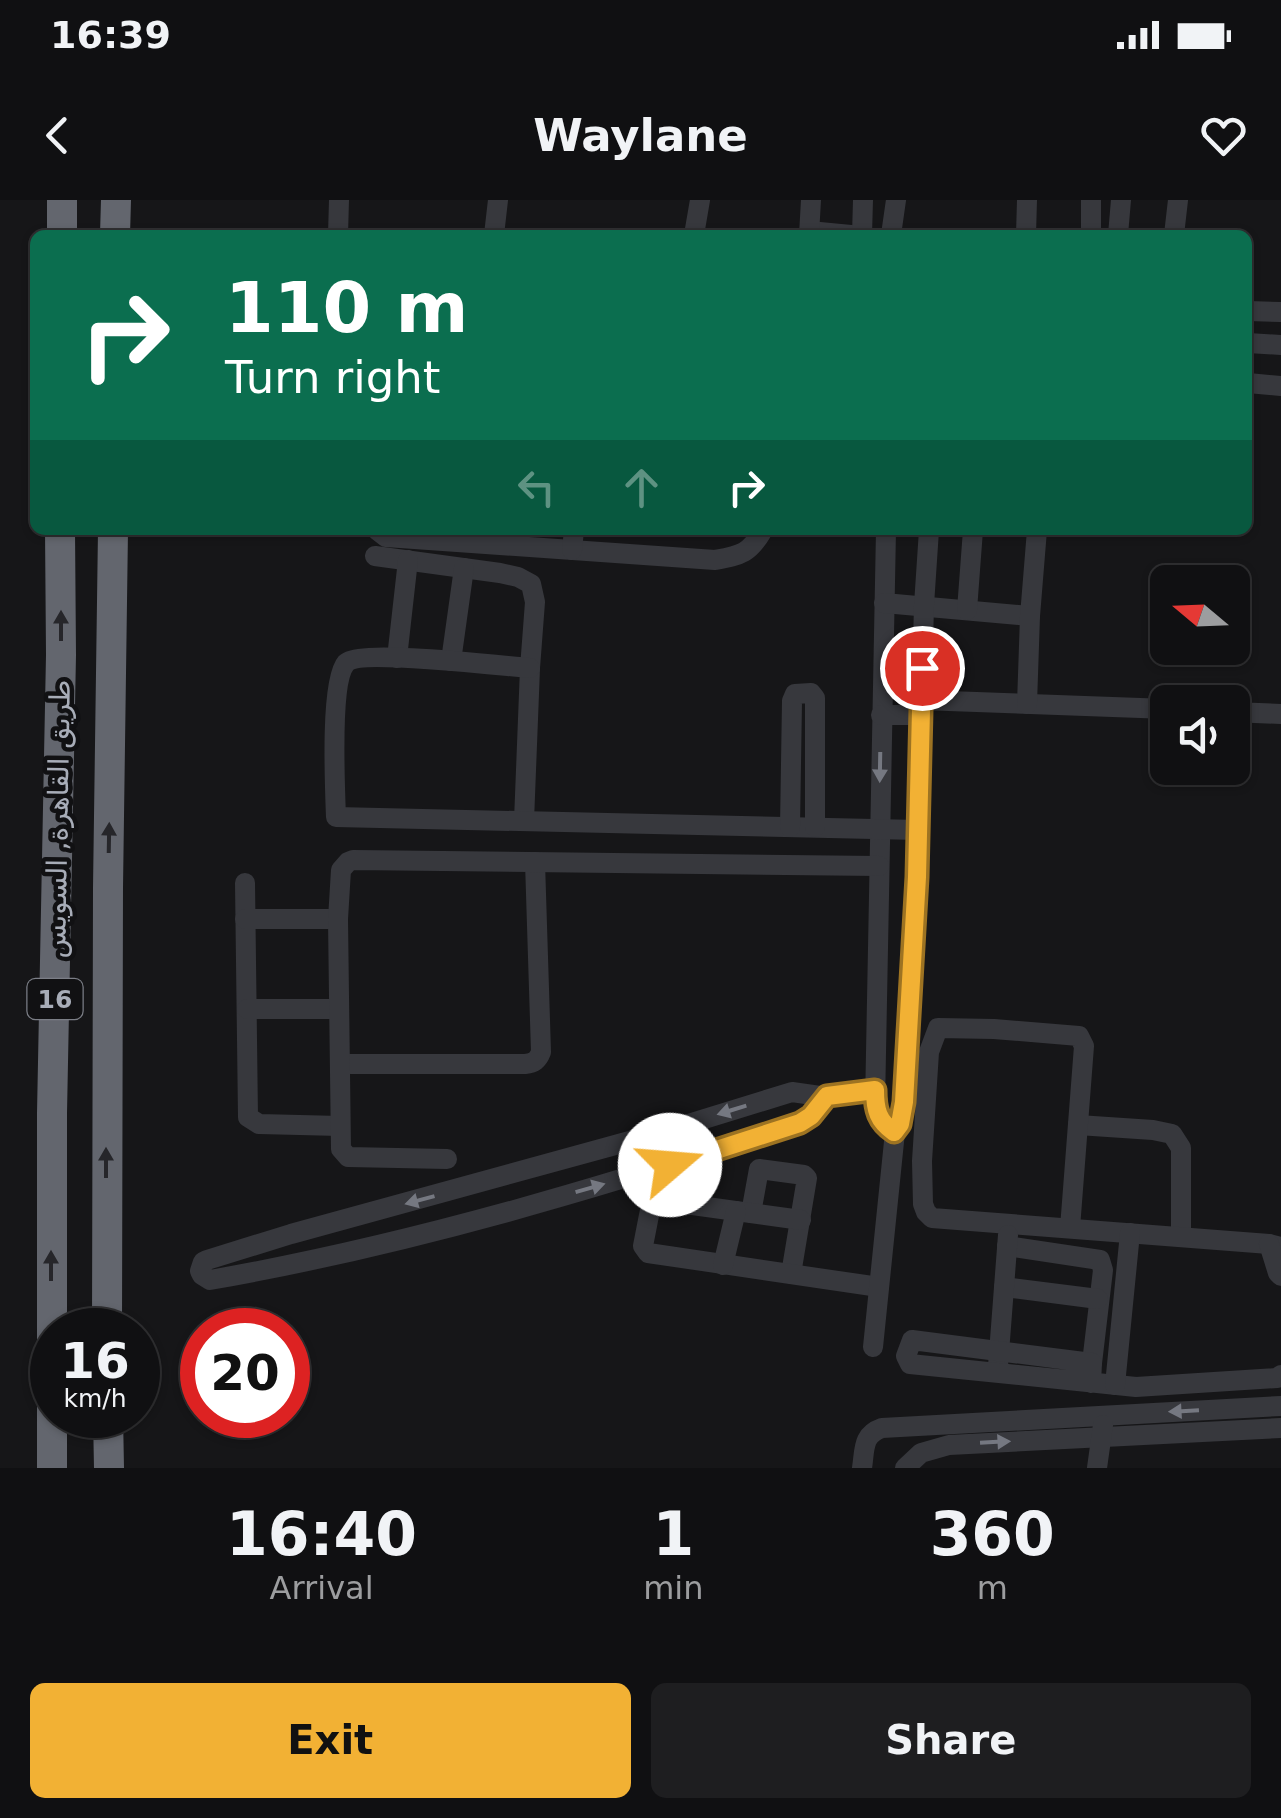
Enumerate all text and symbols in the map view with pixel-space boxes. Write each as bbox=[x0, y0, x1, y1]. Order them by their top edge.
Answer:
text: 16:39 bbox=[50, 13, 171, 57]
icon: back bbox=[30, 108, 85, 163]
icon: heart bbox=[1196, 108, 1251, 163]
text: Waylane bbox=[533, 109, 748, 162]
text: 110 m bbox=[225, 267, 468, 349]
icon: right bbox=[60, 270, 190, 400]
text: Turn right bbox=[225, 351, 440, 404]
icon: left bbox=[509, 460, 564, 515]
icon: ahead bbox=[614, 460, 669, 515]
icon: right bbox=[719, 460, 774, 515]
north arrow bbox=[1150, 565, 1250, 665]
map controls bbox=[1150, 565, 1250, 785]
one-way arrow bbox=[53, 609, 69, 641]
pin bbox=[880, 626, 965, 711]
icon: arrive bbox=[895, 641, 950, 696]
street label: طريق القاهرة, السويس bbox=[39, 679, 77, 959]
button: sound bbox=[1150, 685, 1250, 785]
one-way arrow bbox=[872, 752, 888, 784]
one-way arrow bbox=[101, 821, 117, 853]
road number: 16 bbox=[28, 979, 82, 1019]
one-way arrow bbox=[717, 1103, 747, 1118]
position arrow bbox=[618, 1113, 722, 1217]
one-way arrow bbox=[99, 1146, 115, 1178]
one-way arrow bbox=[575, 1179, 606, 1195]
one-way arrow bbox=[404, 1193, 435, 1208]
one-way arrow bbox=[43, 1249, 59, 1281]
speed limit sign: 20 bbox=[180, 1308, 310, 1438]
text: 16 bbox=[60, 1332, 130, 1390]
text: km/h bbox=[63, 1384, 127, 1413]
one-way arrow bbox=[1167, 1403, 1199, 1419]
one-way arrow bbox=[980, 1434, 1012, 1450]
text: 16:40 bbox=[226, 1499, 417, 1569]
text: 1 bbox=[652, 1499, 694, 1569]
text: 360 bbox=[930, 1499, 1055, 1569]
text: Arrival bbox=[270, 1569, 374, 1607]
text: min bbox=[643, 1569, 704, 1607]
text: m bbox=[977, 1569, 1008, 1607]
button: Exit bbox=[30, 1683, 631, 1798]
button: Share bbox=[651, 1683, 1251, 1798]

